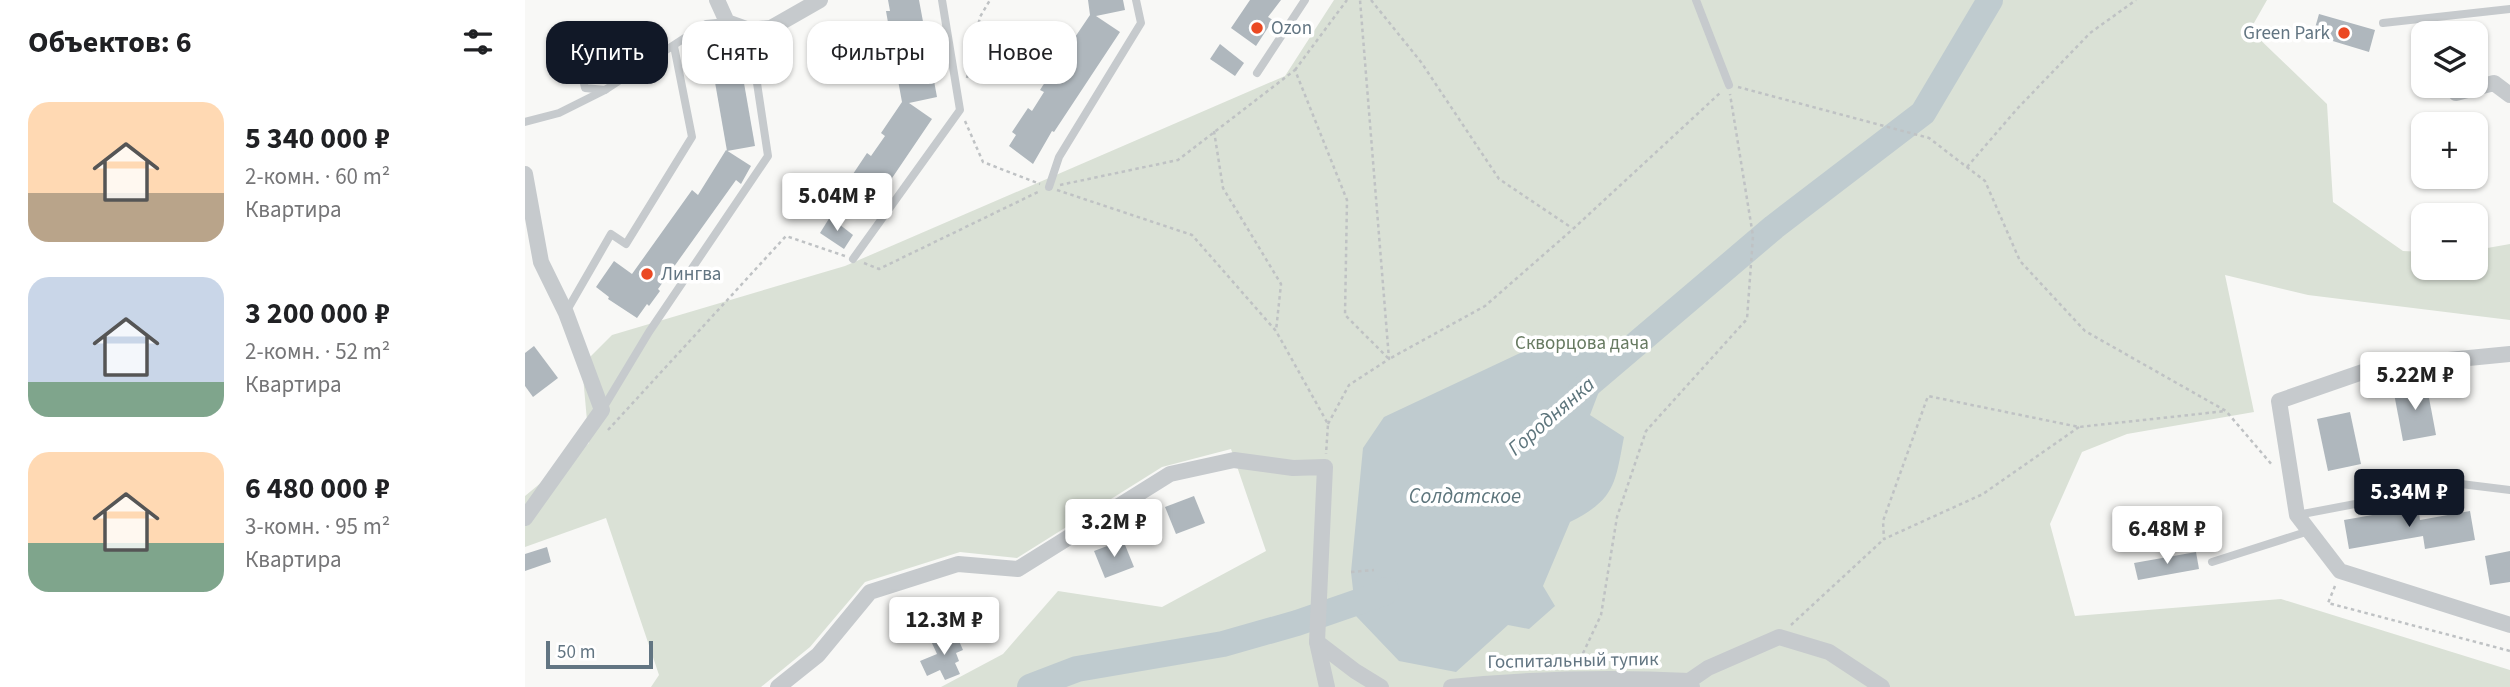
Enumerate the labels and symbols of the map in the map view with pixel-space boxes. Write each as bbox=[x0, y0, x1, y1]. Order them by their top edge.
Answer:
place label: Ozon bbox=[1271, 15, 1312, 42]
marker: Ozon bbox=[1249, 20, 1265, 36]
place label: Green Park bbox=[2243, 20, 2331, 47]
marker: Green Park bbox=[2336, 25, 2352, 41]
pin: 5.04M ₽ bbox=[772, 174, 902, 233]
place label: Лингва bbox=[661, 261, 721, 288]
marker: Лингва bbox=[639, 266, 655, 282]
park label: Скворцова дача bbox=[1515, 330, 1649, 357]
pin: 5.22M ₽ bbox=[2350, 352, 2480, 412]
water label: Городнянка bbox=[1501, 370, 1601, 462]
pin: 5.34M ₽ bbox=[2344, 470, 2474, 529]
water label: Солдатское bbox=[1409, 481, 1521, 511]
pin: 3.2M ₽ bbox=[1057, 500, 1171, 559]
pin: 6.48M ₽ bbox=[2102, 506, 2232, 566]
pin: 12.3M ₽ bbox=[879, 598, 1009, 657]
scale bar bbox=[546, 638, 653, 670]
street label: Госпитальный тупик bbox=[1487, 646, 1659, 676]

